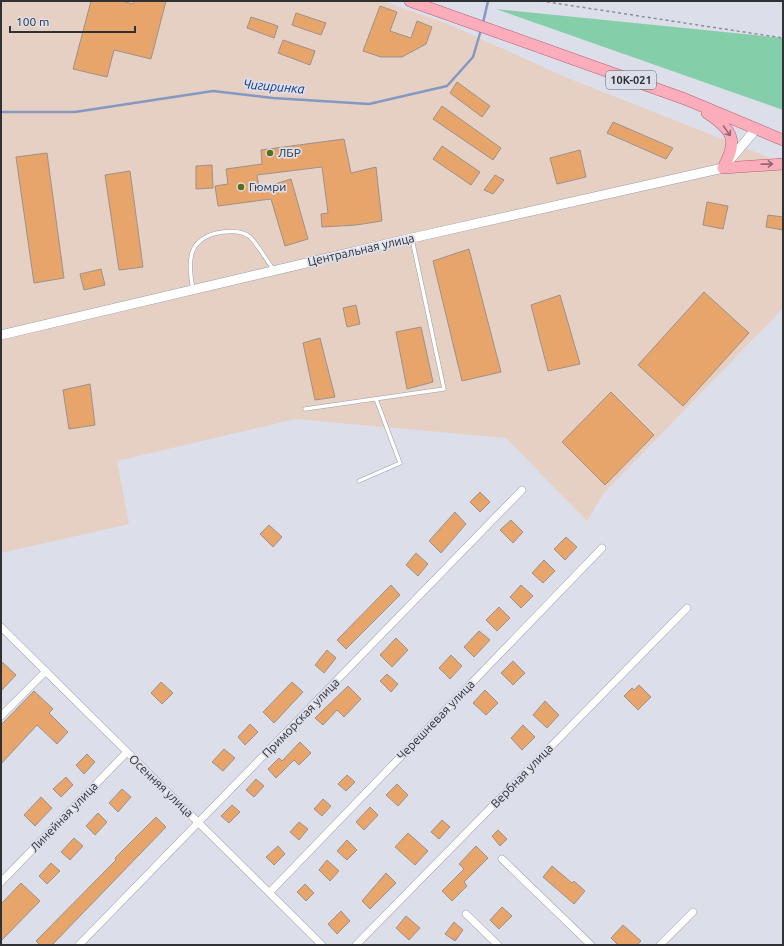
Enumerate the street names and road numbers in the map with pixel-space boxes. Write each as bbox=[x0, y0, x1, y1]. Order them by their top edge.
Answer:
road number: 10К-021 bbox=[606, 71, 656, 89]
street label: Центральная улица bbox=[306, 231, 415, 268]
street label: Приморская улица bbox=[259, 675, 342, 760]
street label: Черешневая улица bbox=[394, 677, 477, 762]
street label: Вербная улица bbox=[488, 741, 555, 810]
street label: Осенняя улица bbox=[127, 752, 196, 820]
street label: Линейная улица bbox=[27, 779, 100, 854]

